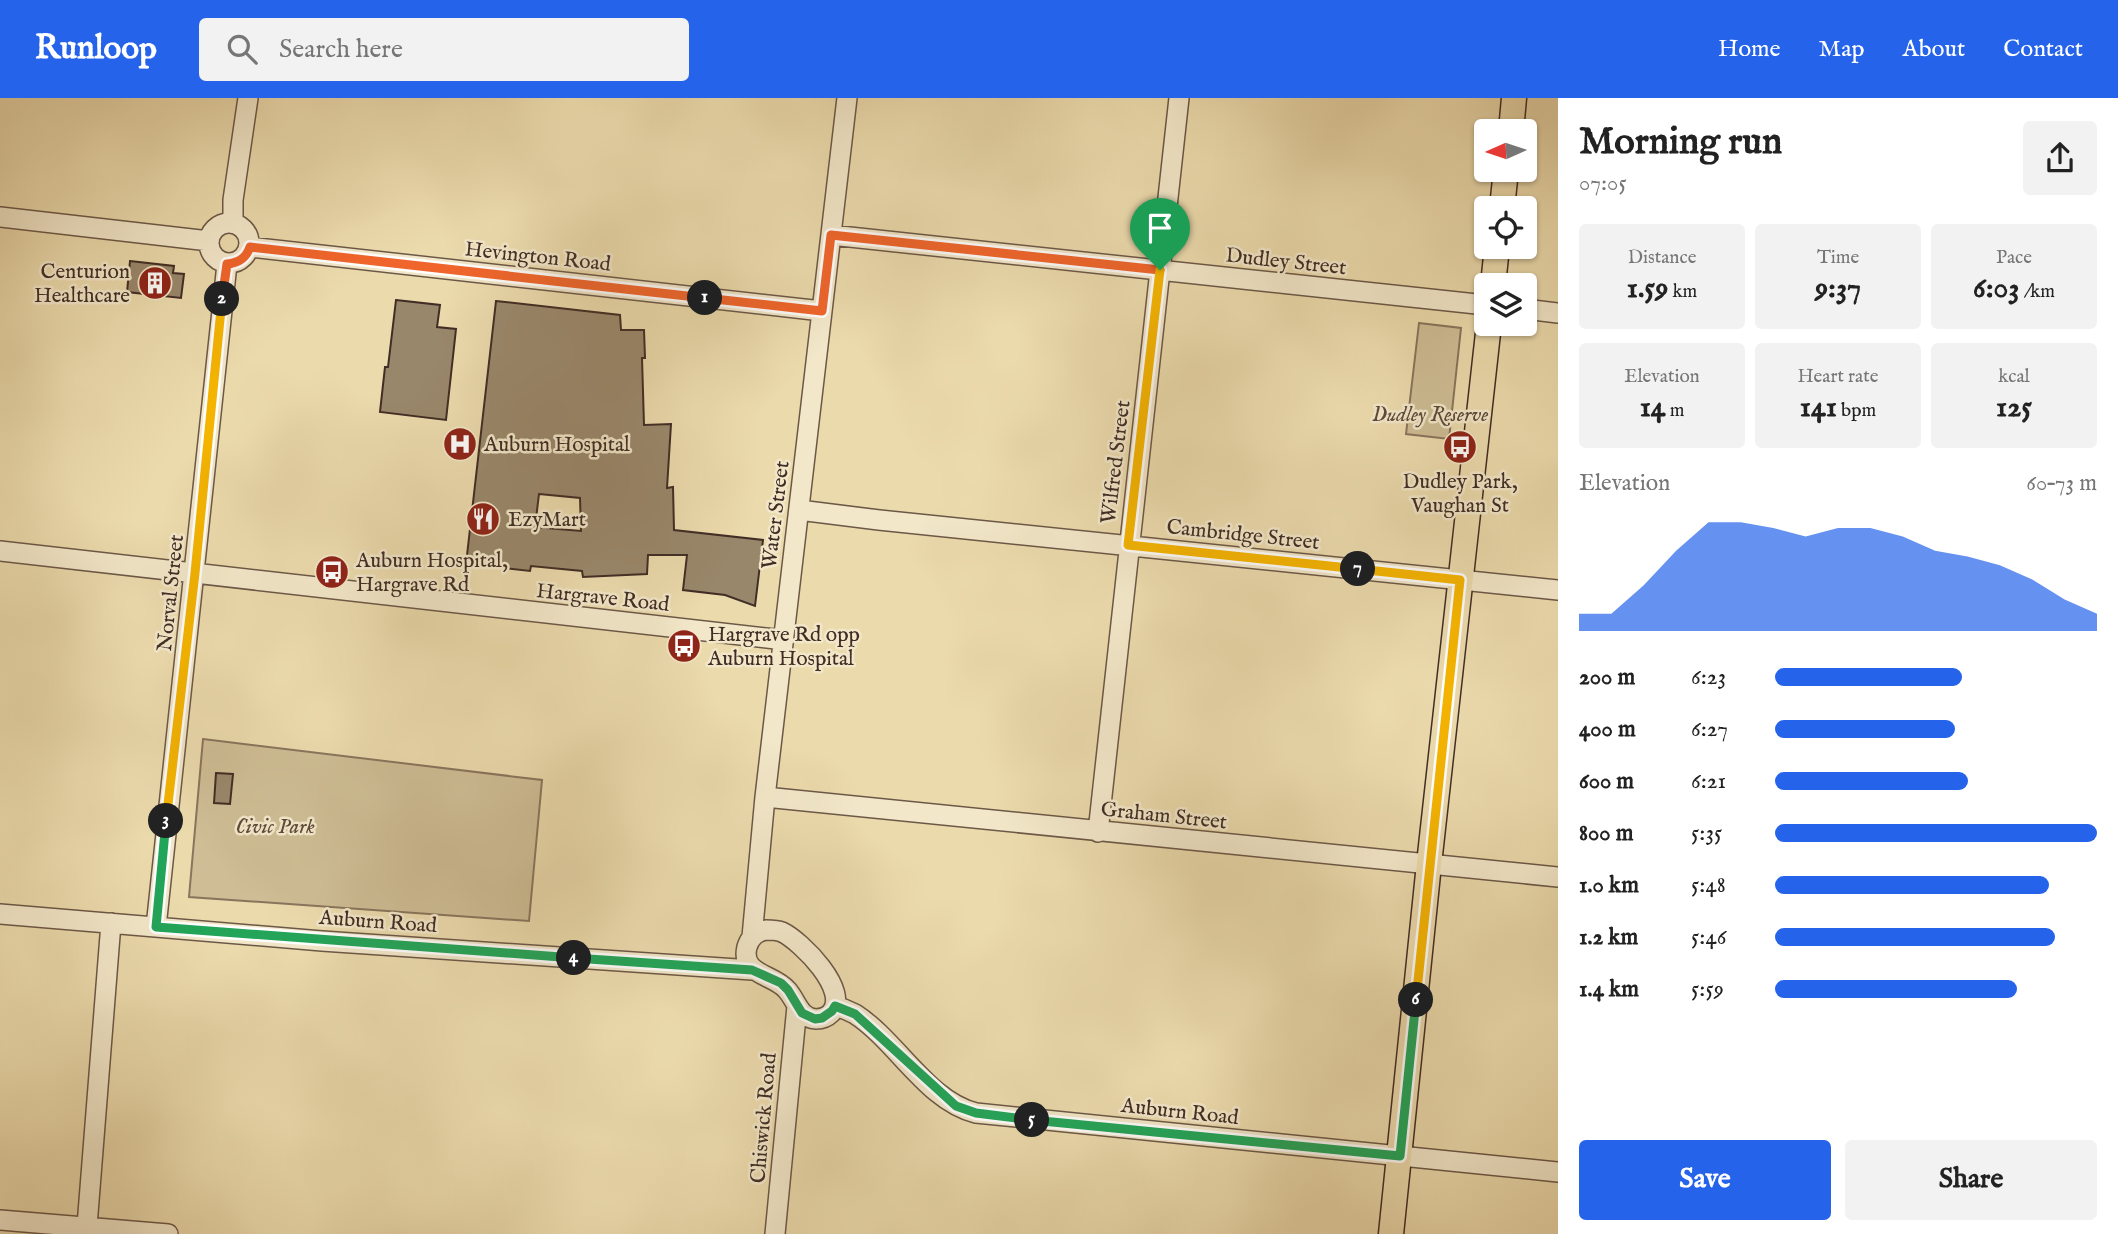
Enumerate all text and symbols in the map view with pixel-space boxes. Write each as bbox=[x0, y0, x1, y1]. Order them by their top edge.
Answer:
search box bbox=[199, 18, 689, 81]
text: Runloop bbox=[35, 28, 157, 70]
icon: search bbox=[223, 30, 261, 68]
text: Search here bbox=[279, 33, 403, 66]
text: Home bbox=[1718, 34, 1781, 65]
text: Map bbox=[1819, 34, 1865, 65]
text: About bbox=[1903, 34, 1965, 65]
text: Contact bbox=[2003, 34, 2083, 65]
north arrow bbox=[1474, 119, 1536, 182]
map controls bbox=[1474, 119, 1537, 336]
text: Morning run bbox=[1579, 119, 1782, 167]
button: share bbox=[2023, 121, 2097, 195]
text: 07:05 bbox=[1579, 169, 1627, 198]
button: locate bbox=[1474, 196, 1537, 259]
pin bbox=[1130, 198, 1190, 270]
icon: arrive bbox=[1141, 209, 1179, 247]
street label: Hevington Road bbox=[464, 236, 613, 279]
street label: Dudley Street bbox=[1224, 243, 1348, 282]
text: Distance bbox=[1628, 246, 1696, 270]
text: Time bbox=[1817, 246, 1859, 270]
text: Pace bbox=[1996, 246, 2032, 270]
place label: Centurion Healthcare bbox=[34, 259, 130, 310]
building icon: Centurion Healthcare bbox=[136, 264, 174, 302]
text: 1.59 bbox=[1627, 270, 1668, 308]
text: 9:37 bbox=[1815, 270, 1861, 308]
text: 6:03 bbox=[1973, 270, 2020, 308]
button: layers bbox=[1474, 273, 1537, 336]
pin: 1 bbox=[688, 280, 722, 316]
text: km bbox=[1668, 280, 1697, 304]
text: /km bbox=[2020, 280, 2055, 304]
pin: 2 bbox=[204, 282, 240, 316]
text: 1 bbox=[701, 285, 708, 309]
text: 2 bbox=[217, 286, 226, 310]
text: Elevation bbox=[1624, 365, 1700, 389]
text: Heart rate bbox=[1797, 365, 1879, 389]
text: kcal bbox=[1998, 365, 2030, 389]
text: 14 bbox=[1640, 389, 1666, 427]
text: 141 bbox=[1800, 389, 1837, 427]
text: 125 bbox=[1996, 389, 2032, 427]
street label: Wilfred Street bbox=[1096, 399, 1137, 526]
text: m bbox=[1666, 399, 1684, 423]
text: bpm bbox=[1837, 399, 1876, 423]
park label: Dudley Reserve bbox=[1372, 402, 1488, 429]
hospital icon: Auburn Hospital bbox=[441, 425, 479, 463]
bus stop icon: Dudley Park, Vaughan St bbox=[1441, 428, 1479, 466]
place label: Auburn Hospital bbox=[483, 432, 630, 459]
street label: Water Street bbox=[756, 459, 797, 571]
place label: Dudley Park, Vaughan St bbox=[1402, 469, 1518, 520]
text: Elevation bbox=[1579, 469, 1670, 498]
text: 60–73 m bbox=[2026, 469, 2097, 498]
restaurant icon: EzyMart bbox=[464, 500, 502, 538]
place label: EzyMart bbox=[508, 507, 586, 534]
street label: Cambridge Street bbox=[1165, 514, 1321, 557]
street label: Norval Street bbox=[152, 533, 191, 653]
place label: Auburn Hospital, Hargrave Rd bbox=[355, 548, 508, 599]
pin: 7 bbox=[1340, 552, 1376, 587]
bus stop icon: Auburn Hospital, Hargrave Rd bbox=[313, 553, 351, 591]
text: 7 bbox=[1353, 556, 1362, 580]
street label: Hargrave Road bbox=[535, 578, 672, 619]
place label: Hargrave Rd opp Auburn Hospital bbox=[707, 622, 860, 673]
bus stop icon: Hargrave Rd opp Auburn Hospital bbox=[665, 627, 703, 665]
text: 200 m bbox=[1579, 663, 1635, 692]
text: 6:23 bbox=[1691, 663, 1726, 692]
text: 400 m bbox=[1579, 715, 1636, 744]
text: 6:27 bbox=[1691, 715, 1728, 744]
text: 600 m bbox=[1579, 767, 1634, 796]
text: 6:21 bbox=[1691, 767, 1726, 796]
street label: Graham Street bbox=[1099, 796, 1228, 837]
pin: 3 bbox=[148, 804, 184, 838]
text: 3 bbox=[162, 808, 169, 832]
park label: Civic Park bbox=[235, 814, 315, 841]
text: 800 m bbox=[1579, 819, 1633, 848]
text: 5:35 bbox=[1691, 819, 1722, 848]
text: 1.0 km bbox=[1579, 871, 1639, 900]
text: 5:48 bbox=[1691, 871, 1726, 900]
street label: Auburn Road bbox=[317, 905, 439, 940]
text: 1.2 km bbox=[1579, 923, 1638, 952]
text: 5:46 bbox=[1691, 923, 1726, 952]
pin: 4 bbox=[556, 940, 592, 976]
text: 4 bbox=[569, 945, 578, 969]
text: 1.4 km bbox=[1579, 975, 1639, 1004]
text: 5:59 bbox=[1691, 975, 1724, 1004]
pin: 6 bbox=[1398, 982, 1434, 1018]
text: 6 bbox=[1411, 987, 1420, 1011]
street label: Chiswick Road bbox=[745, 1051, 784, 1184]
street label: Auburn Road bbox=[1119, 1093, 1241, 1132]
pin: 5 bbox=[1014, 1102, 1050, 1138]
text: 5 bbox=[1028, 1107, 1035, 1131]
button: Save bbox=[1579, 1140, 1831, 1220]
button: Share bbox=[1845, 1140, 2097, 1220]

